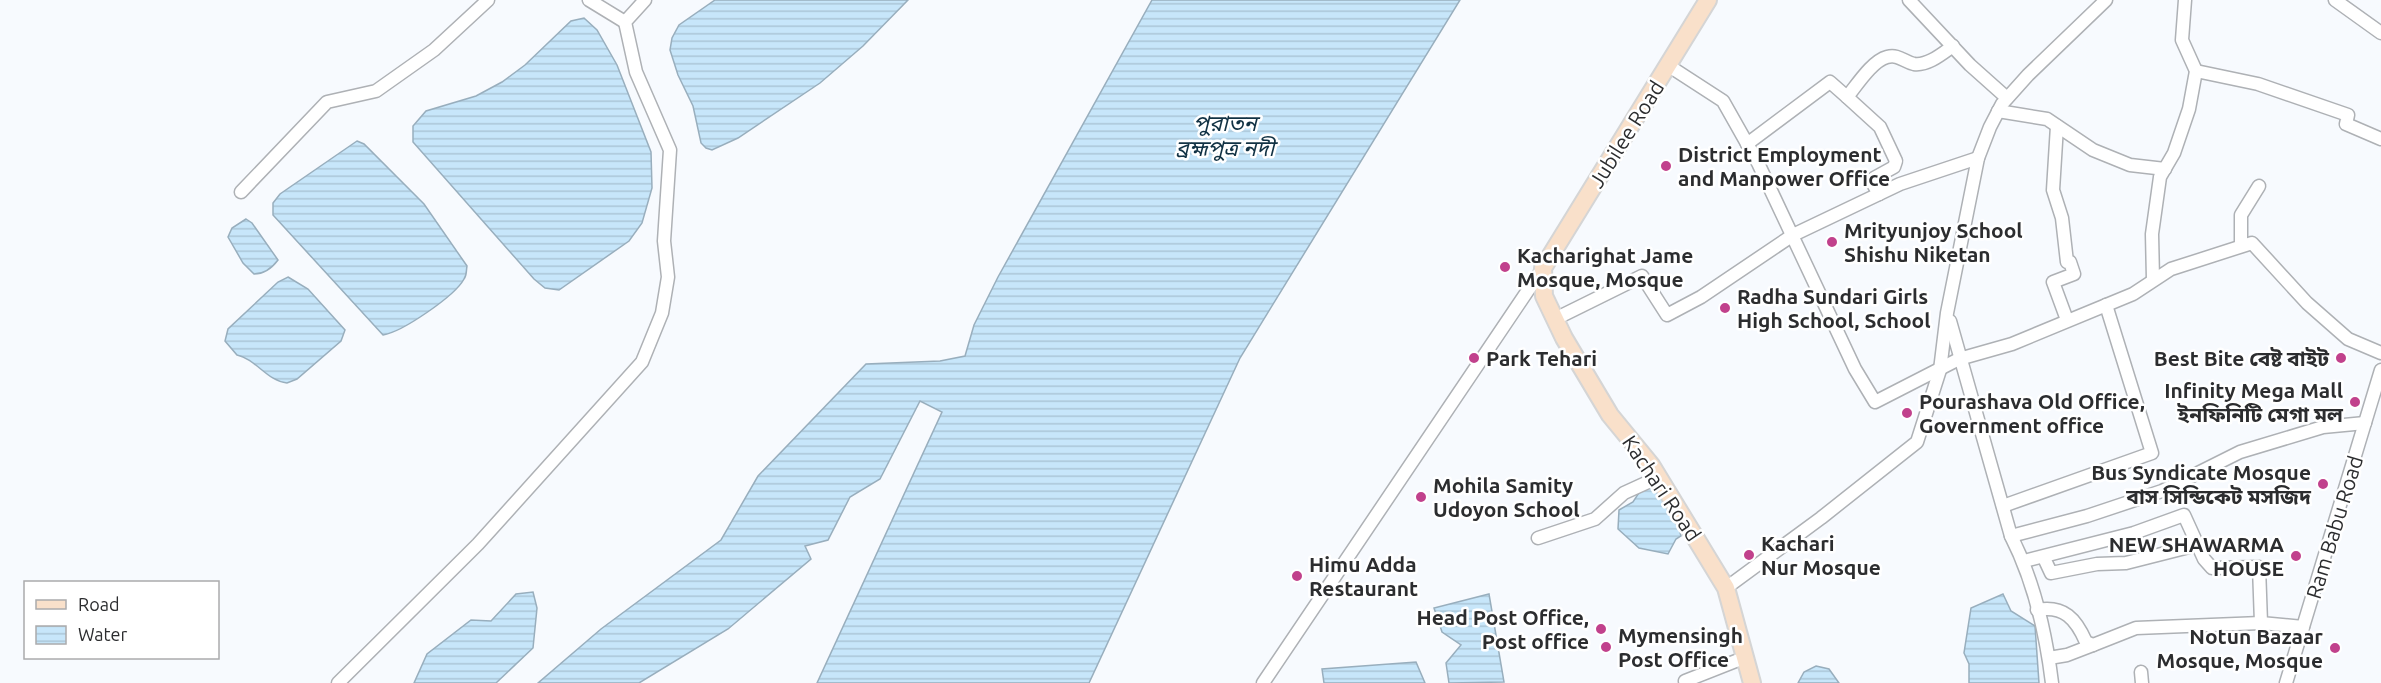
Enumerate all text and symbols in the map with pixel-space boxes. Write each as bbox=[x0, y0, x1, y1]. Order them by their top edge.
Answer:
street label: Jubilee Road bbox=[1584, 76, 1668, 192]
water label: পুরাতন ব্রহ্মপুত্র নদী bbox=[1176, 110, 1278, 162]
place label: District Employment and Manpower Office bbox=[1678, 142, 1890, 190]
marker: District Employment and Manpower Office bbox=[1659, 159, 1673, 173]
place label: Mrityunjoy School Shishu Niketan bbox=[1844, 218, 2023, 266]
marker: Mrityunjoy School Shishu Niketan bbox=[1825, 235, 1839, 249]
place label: Kacharighat Jame Mosque, Mosque bbox=[1517, 243, 1693, 291]
marker: Kacharighat Jame Mosque, Mosque bbox=[1498, 260, 1512, 274]
place label: Radha Sundari Girls High School, School bbox=[1737, 284, 1931, 332]
marker: Radha Sundari Girls High School, School bbox=[1718, 301, 1732, 315]
place label: Park Tehari bbox=[1486, 346, 1597, 370]
place label: Best Bite বেষ্ট বাইট bbox=[2154, 346, 2329, 370]
marker: Park Tehari bbox=[1467, 351, 1481, 365]
marker: Best Bite বেষ্ট বাইট bbox=[2334, 351, 2348, 365]
place label: Infinity Mega Mall ইনফিনিটি মেগা মল bbox=[2164, 378, 2344, 426]
place label: Pourashava Old Office, Government office bbox=[1919, 389, 2145, 437]
marker: Infinity Mega Mall ইনফিনিটি মেগা মল bbox=[2348, 395, 2362, 409]
marker: Pourashava Old Office, Government office bbox=[1900, 406, 1914, 420]
street label: Kachari Road bbox=[1618, 431, 1706, 545]
street label: Ram Babu Road bbox=[2301, 453, 2367, 601]
place label: Bus Syndicate Mosque বাস সিন্ডিকেট মসজিদ bbox=[2091, 460, 2312, 508]
place label: Mohila Samity Udoyon School bbox=[1433, 473, 1580, 521]
marker: Bus Syndicate Mosque বাস সিন্ডিকেট মসজিদ bbox=[2316, 477, 2330, 491]
marker: Mohila Samity Udoyon School bbox=[1414, 490, 1428, 504]
place label: Kachari Nur Mosque bbox=[1761, 531, 1881, 579]
place label: NEW SHAWARMA HOUSE bbox=[2109, 532, 2284, 580]
marker: Kachari Nur Mosque bbox=[1742, 548, 1756, 562]
marker: NEW SHAWARMA HOUSE bbox=[2289, 549, 2303, 563]
place label: Himu Adda Restaurant bbox=[1309, 552, 1418, 600]
marker: Himu Adda Restaurant bbox=[1290, 569, 1304, 583]
legend bbox=[24, 581, 219, 659]
text: Road bbox=[78, 594, 120, 614]
place label: Head Post Office, Post office bbox=[1416, 605, 1589, 653]
marker: Head Post Office, Post office bbox=[1594, 622, 1608, 636]
place label: Mymensingh Post Office bbox=[1618, 623, 1743, 671]
text: Water bbox=[78, 624, 128, 644]
place label: Notun Bazaar Mosque, Mosque bbox=[2156, 624, 2323, 672]
marker: Mymensingh Post Office bbox=[1599, 640, 1613, 654]
marker: Notun Bazaar Mosque, Mosque bbox=[2328, 641, 2342, 655]

